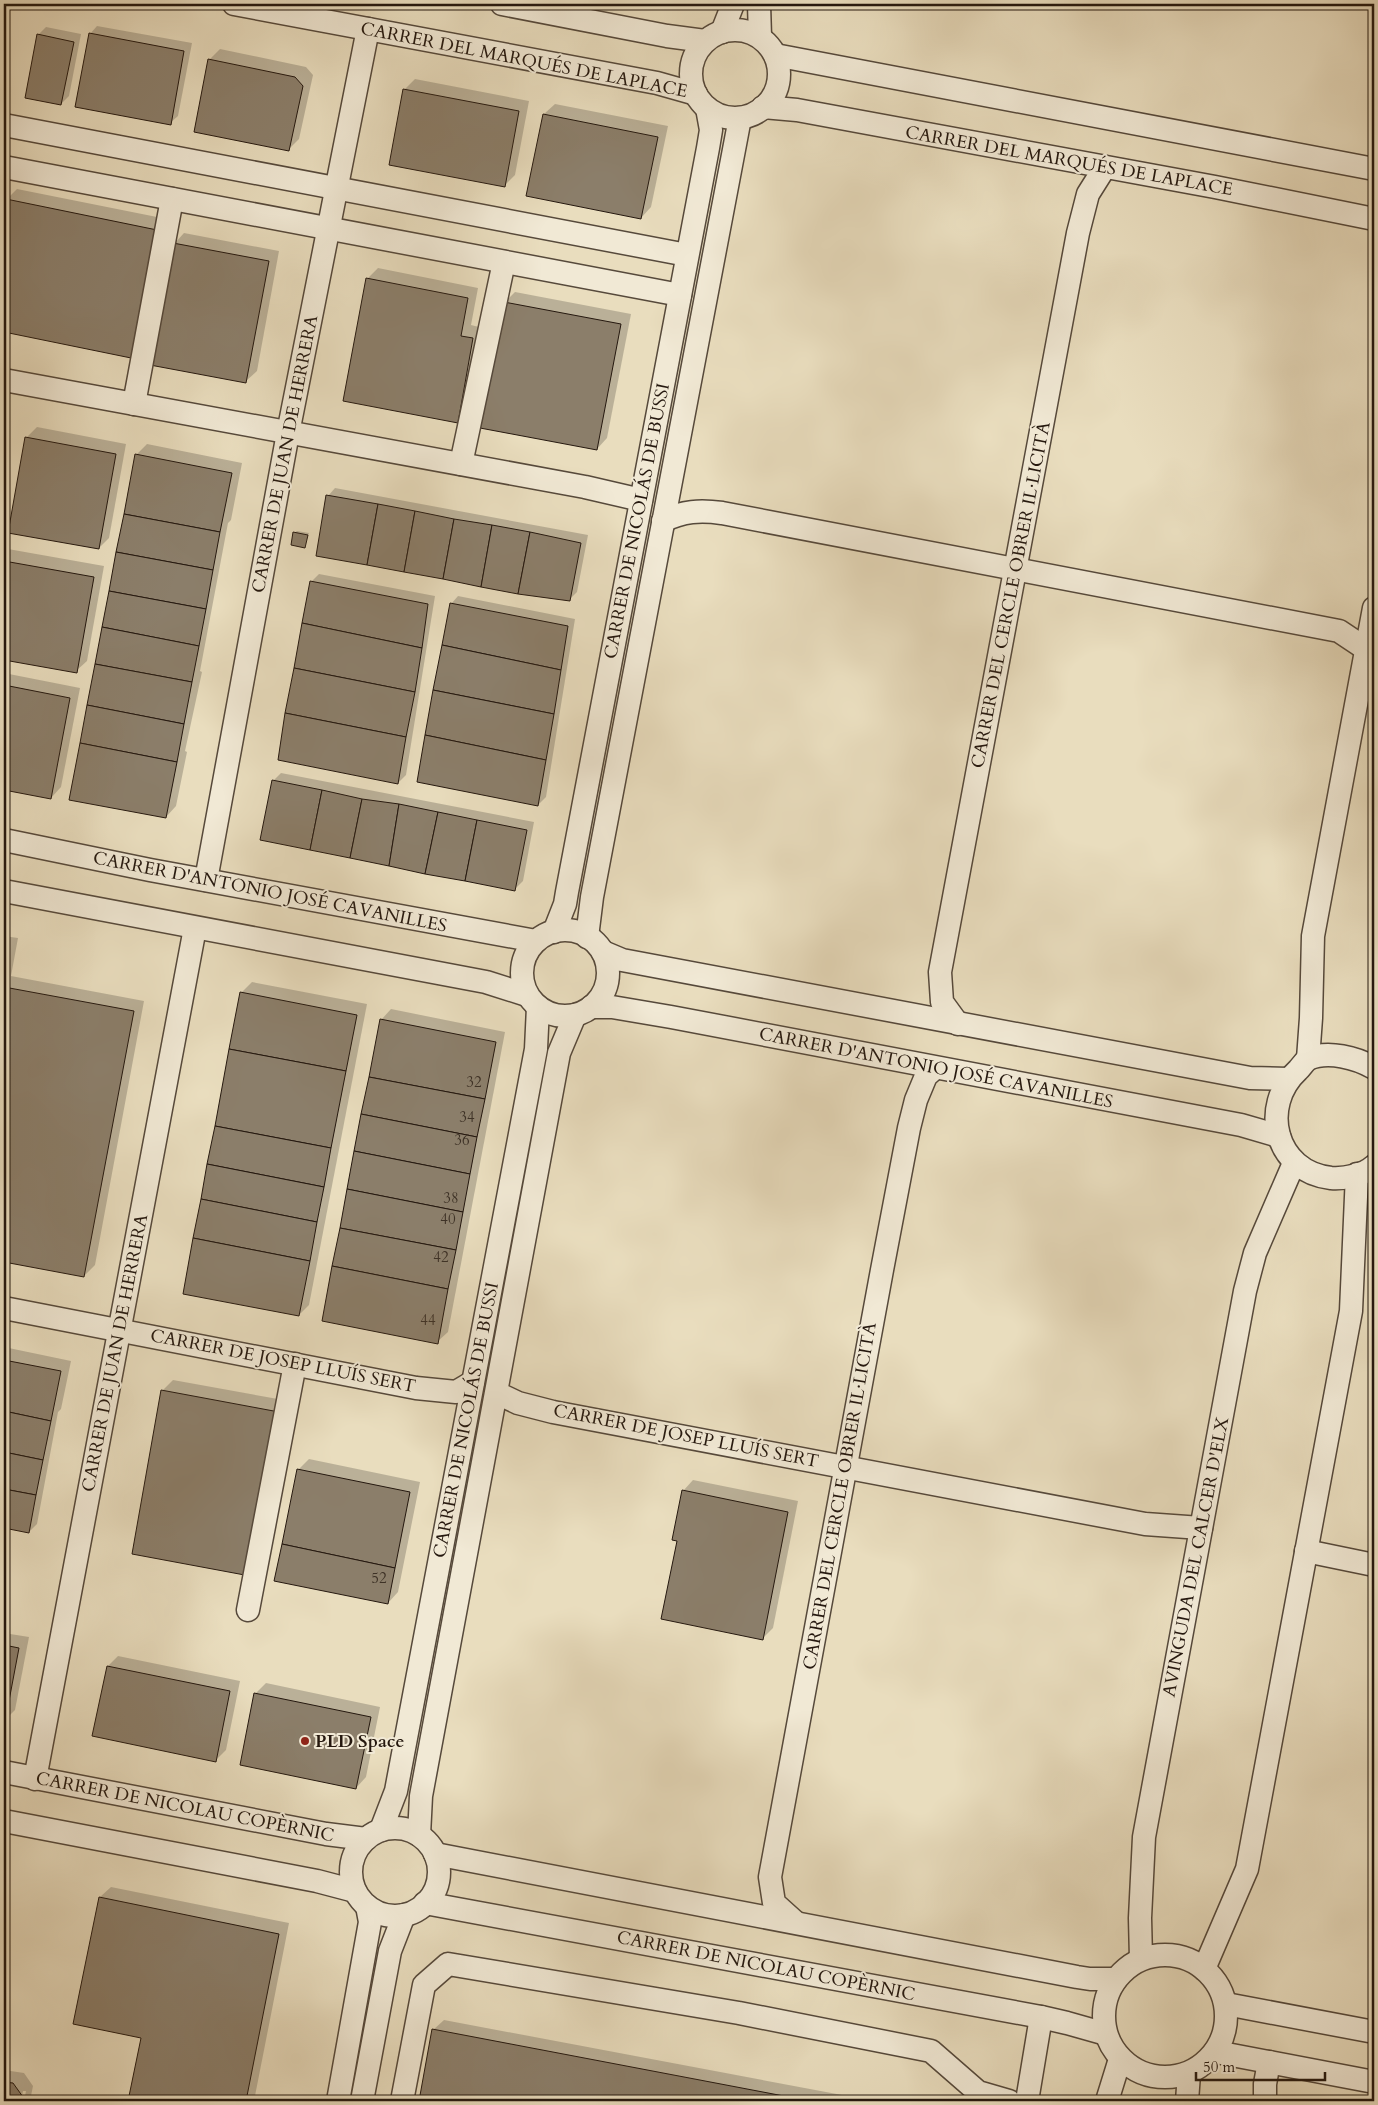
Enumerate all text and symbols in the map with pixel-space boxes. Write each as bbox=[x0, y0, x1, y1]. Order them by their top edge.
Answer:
street label: CARRER DEL MARQUÉS DE LAPLACE bbox=[359, 16, 689, 104]
street label: CARRER DEL MARQUÉS DE LAPLACE bbox=[903, 120, 1235, 202]
street label: CARRER DE JUAN DE HERRERA bbox=[246, 313, 324, 595]
street label: CARRER DE NICOLÁS DE BUSSI bbox=[598, 381, 676, 661]
street label: CARRER DEL CERCLE OBRER IL·LICITÀ bbox=[965, 419, 1057, 770]
street label: CARRER D'ANTONIO JOSÉ CAVANILLES bbox=[91, 845, 449, 939]
street label: CARRER D'ANTONIO JOSÉ CAVANILLES bbox=[757, 1021, 1115, 1115]
house number: 32 bbox=[466, 1072, 482, 1092]
house number: 34 bbox=[459, 1107, 475, 1127]
house number: 36 bbox=[454, 1130, 470, 1150]
house number: 38 bbox=[443, 1188, 459, 1208]
house number: 40 bbox=[440, 1209, 456, 1229]
street label: CARRER DE JUAN DE HERRERA bbox=[76, 1212, 154, 1494]
house number: 42 bbox=[433, 1247, 449, 1267]
street label: CARRER DE NICOLÁS DE BUSSI bbox=[427, 1280, 505, 1560]
house number: 44 bbox=[420, 1310, 436, 1330]
street label: CARRER DEL CERCLE OBRER IL·LICITÀ bbox=[797, 1320, 883, 1672]
street label: CARRER DE JOSEP LLUÍS SERT bbox=[148, 1323, 418, 1399]
street label: CARRER DE JOSEP LLUÍS SERT bbox=[551, 1398, 821, 1474]
street label: AVINGUDA DEL CALCER D'ELX bbox=[1157, 1414, 1236, 1699]
house number: 52 bbox=[371, 1568, 387, 1588]
place label: PLD Space bbox=[315, 1729, 405, 1754]
marker: PLD Space bbox=[299, 1735, 311, 1747]
street label: CARRER DE NICOLAU COPÈRNIC bbox=[34, 1766, 336, 1848]
street label: CARRER DE NICOLAU COPÈRNIC bbox=[615, 1925, 917, 2007]
scale bar bbox=[1196, 2050, 1324, 2082]
text: 50 m bbox=[1203, 2057, 1235, 2077]

